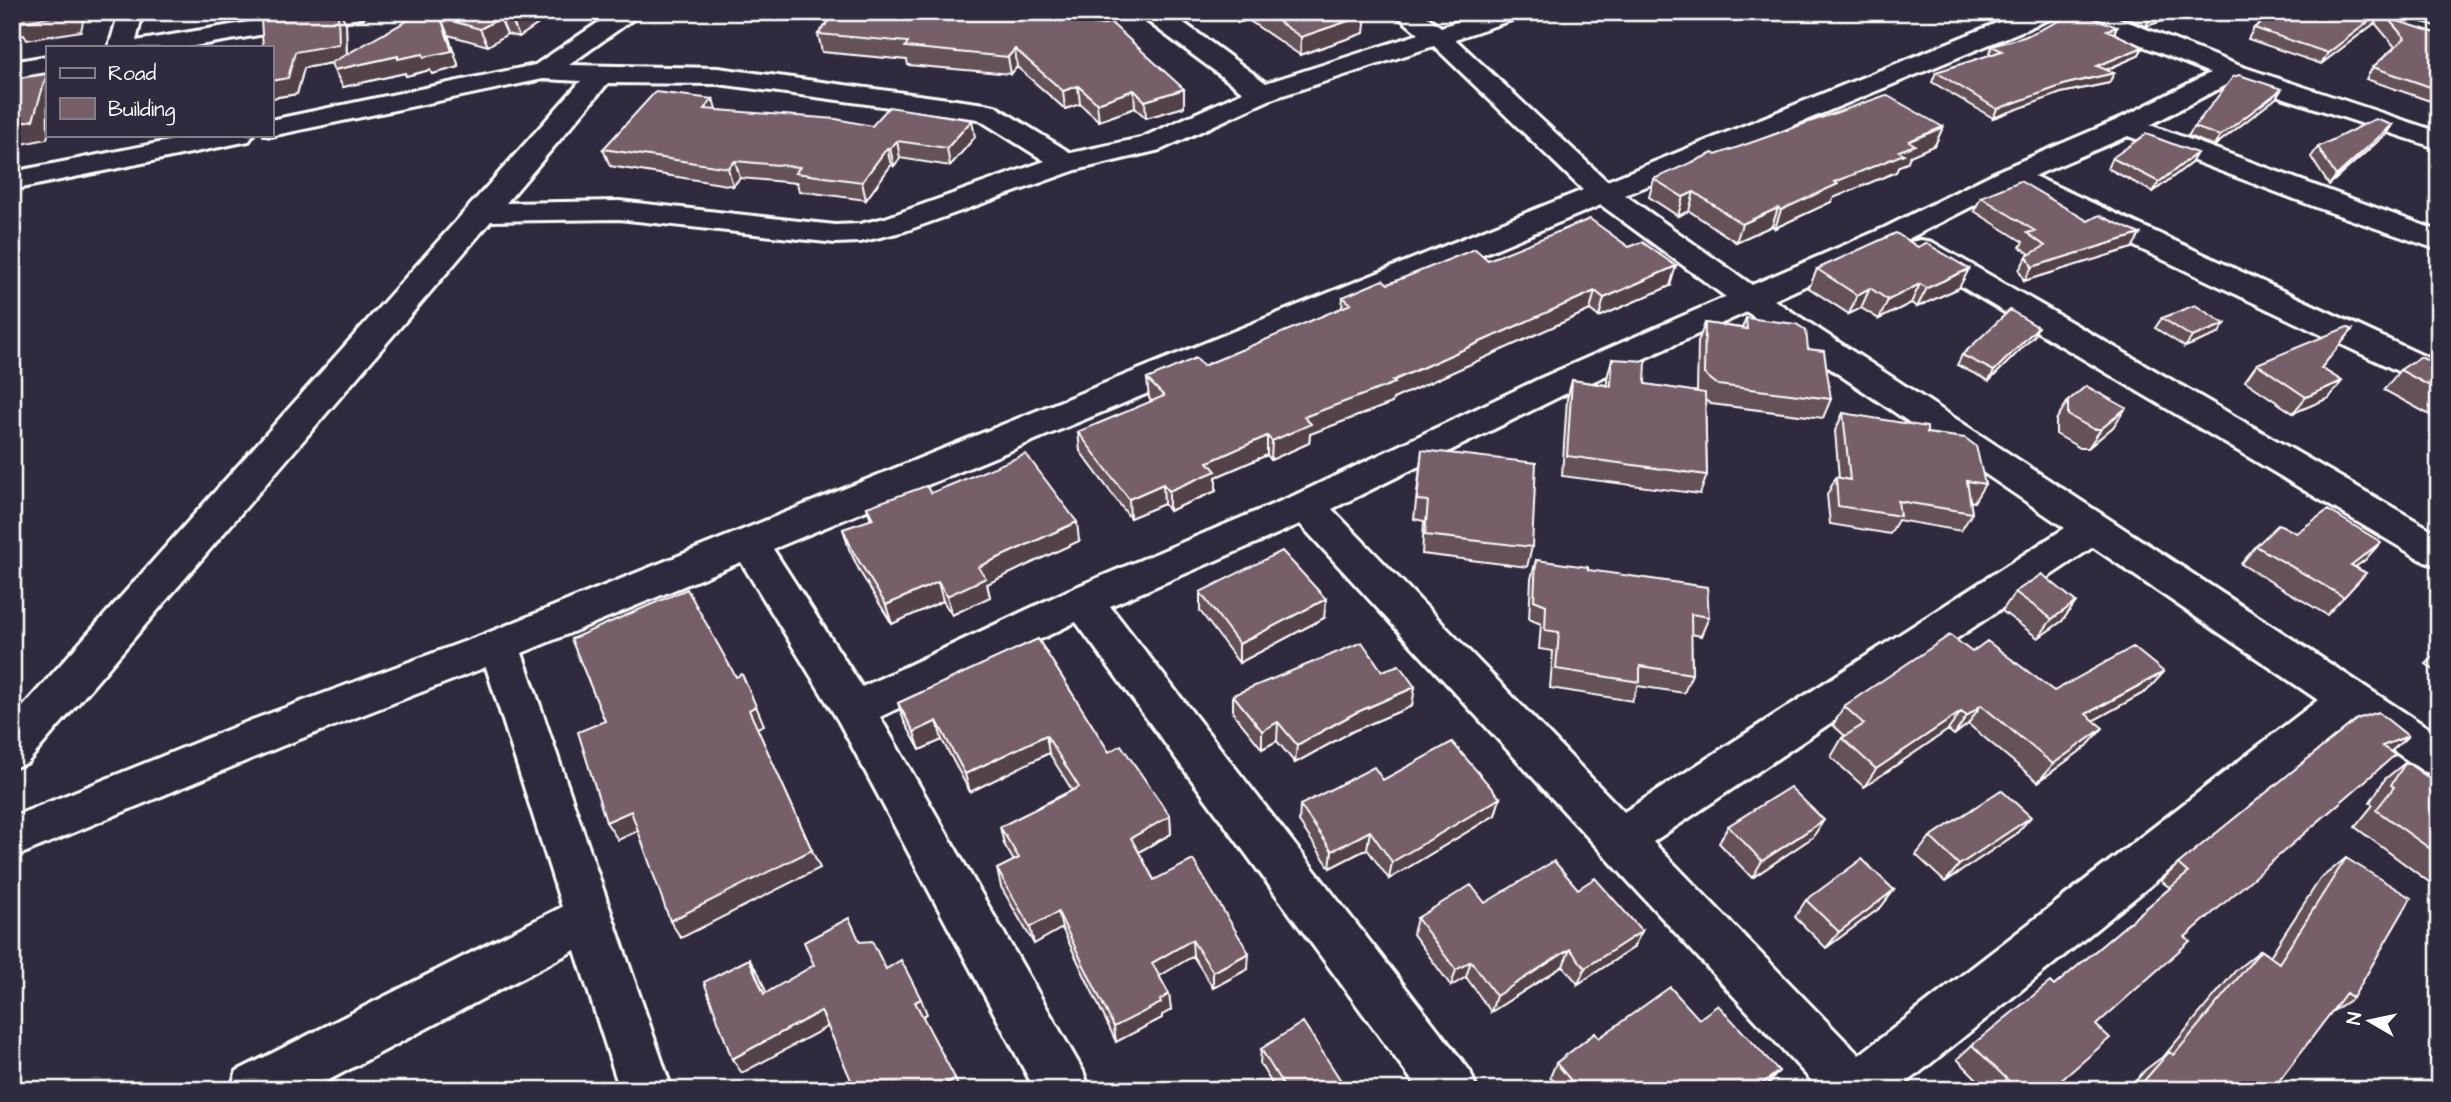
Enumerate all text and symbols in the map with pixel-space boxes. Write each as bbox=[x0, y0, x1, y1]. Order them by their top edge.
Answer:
legend bbox=[46, 46, 273, 136]
text: Road bbox=[108, 59, 156, 88]
text: Building bbox=[108, 95, 176, 126]
north arrow bbox=[2336, 986, 2406, 1056]
text: N bbox=[2340, 1010, 2369, 1027]

